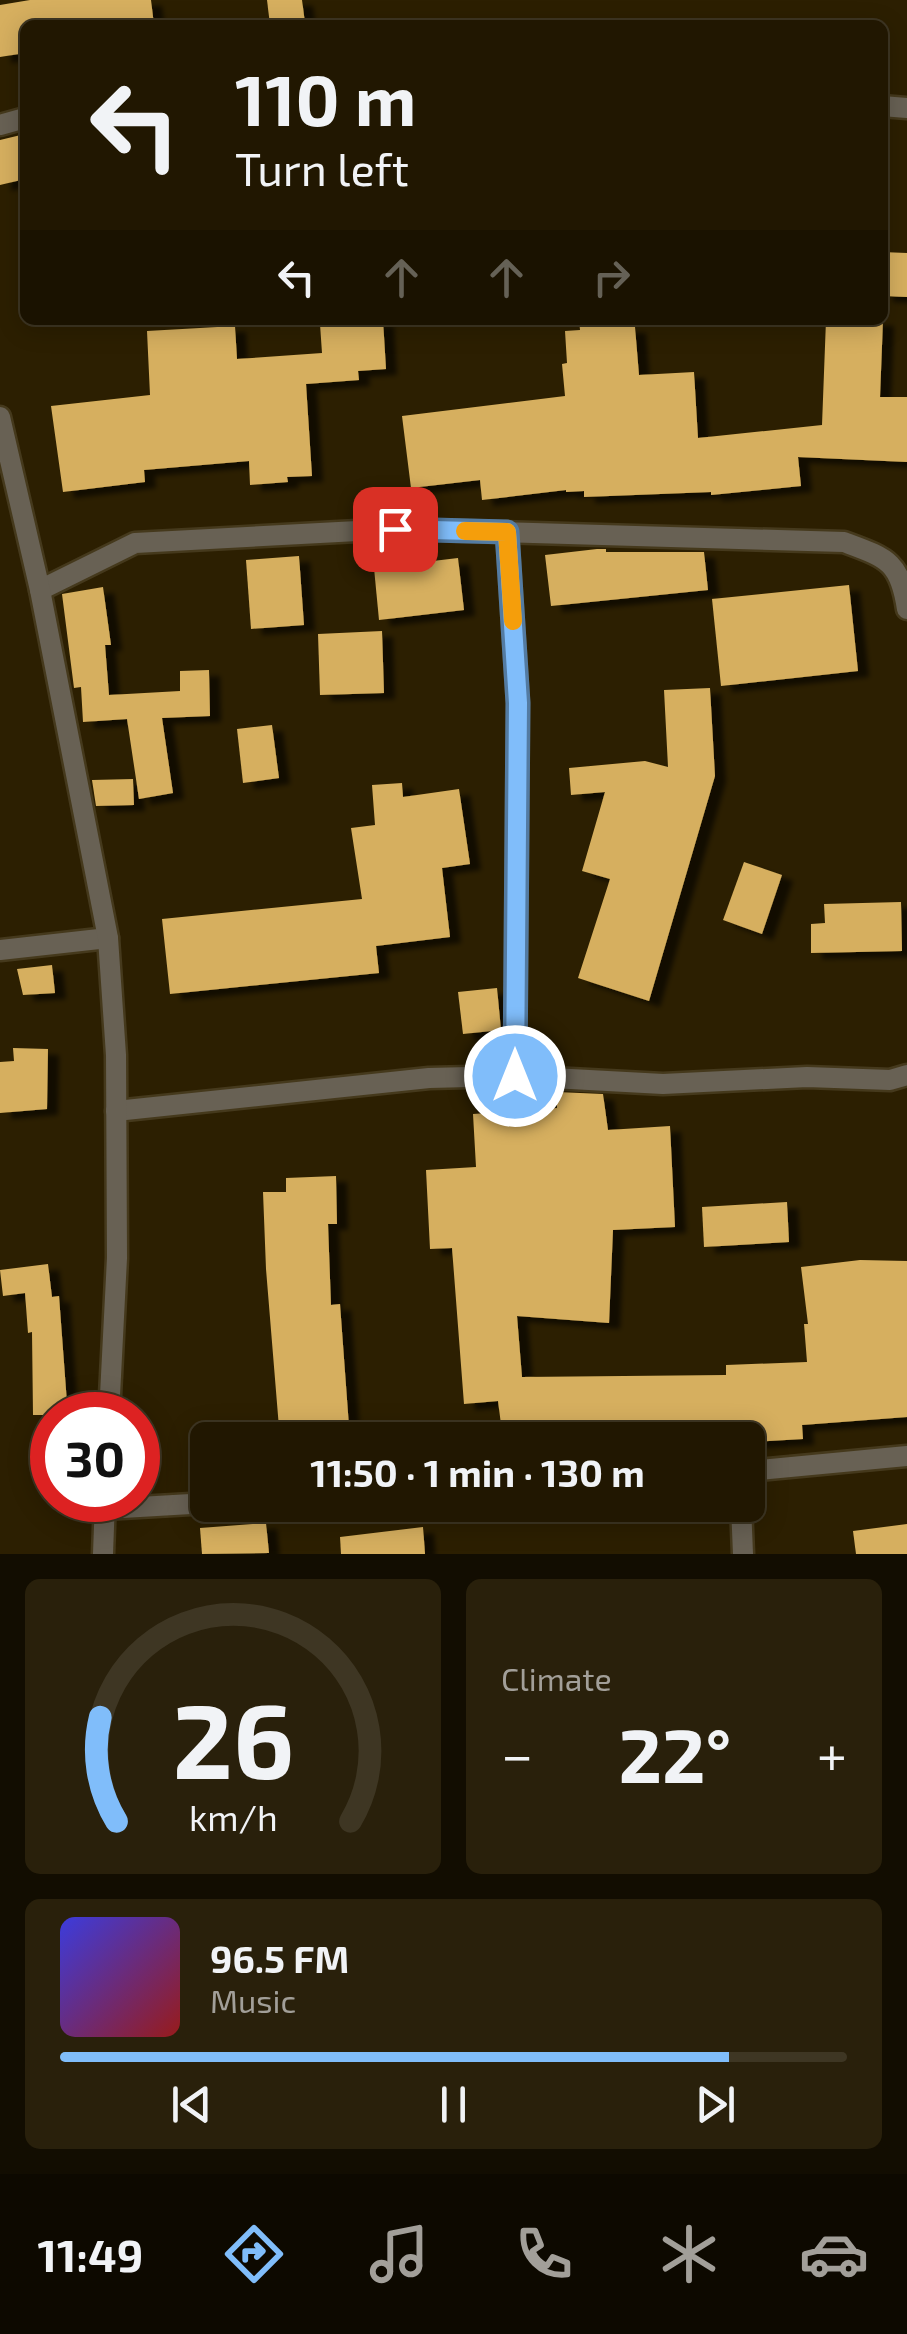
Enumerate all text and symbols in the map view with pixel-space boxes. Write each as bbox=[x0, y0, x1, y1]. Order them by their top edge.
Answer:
text: 110 m bbox=[235, 56, 416, 140]
icon: left bbox=[70, 60, 200, 190]
text: Turn left bbox=[235, 141, 409, 195]
icon: left bbox=[269, 250, 324, 305]
icon: ahead bbox=[374, 250, 429, 305]
icon: ahead bbox=[479, 250, 534, 305]
icon: right bbox=[584, 250, 639, 305]
pin bbox=[353, 487, 438, 572]
icon: arrive bbox=[368, 502, 423, 557]
position arrow bbox=[463, 1024, 567, 1128]
speed limit sign: 30 bbox=[30, 1392, 160, 1522]
text: 11:50 · 1 min · 130 m bbox=[310, 1449, 645, 1495]
text: Climate bbox=[501, 1659, 612, 1697]
text: 26 bbox=[172, 1675, 294, 1800]
text: 22° bbox=[618, 1708, 731, 1798]
text: − bbox=[501, 1720, 533, 1786]
text: + bbox=[817, 1720, 847, 1786]
text: km/h bbox=[189, 1795, 277, 1838]
text: 96.5 FM bbox=[210, 1935, 349, 1981]
text: Music bbox=[210, 1981, 296, 2019]
icon: previous bbox=[164, 2077, 219, 2132]
icon: pause bbox=[426, 2077, 481, 2132]
icon: next bbox=[688, 2077, 743, 2132]
icon: directions bbox=[219, 2219, 289, 2289]
icon: music bbox=[364, 2219, 434, 2289]
icon: phone bbox=[509, 2219, 579, 2289]
icon: climate bbox=[654, 2219, 724, 2289]
icon: car bbox=[799, 2219, 869, 2289]
text: 11:49 bbox=[38, 2227, 143, 2281]

